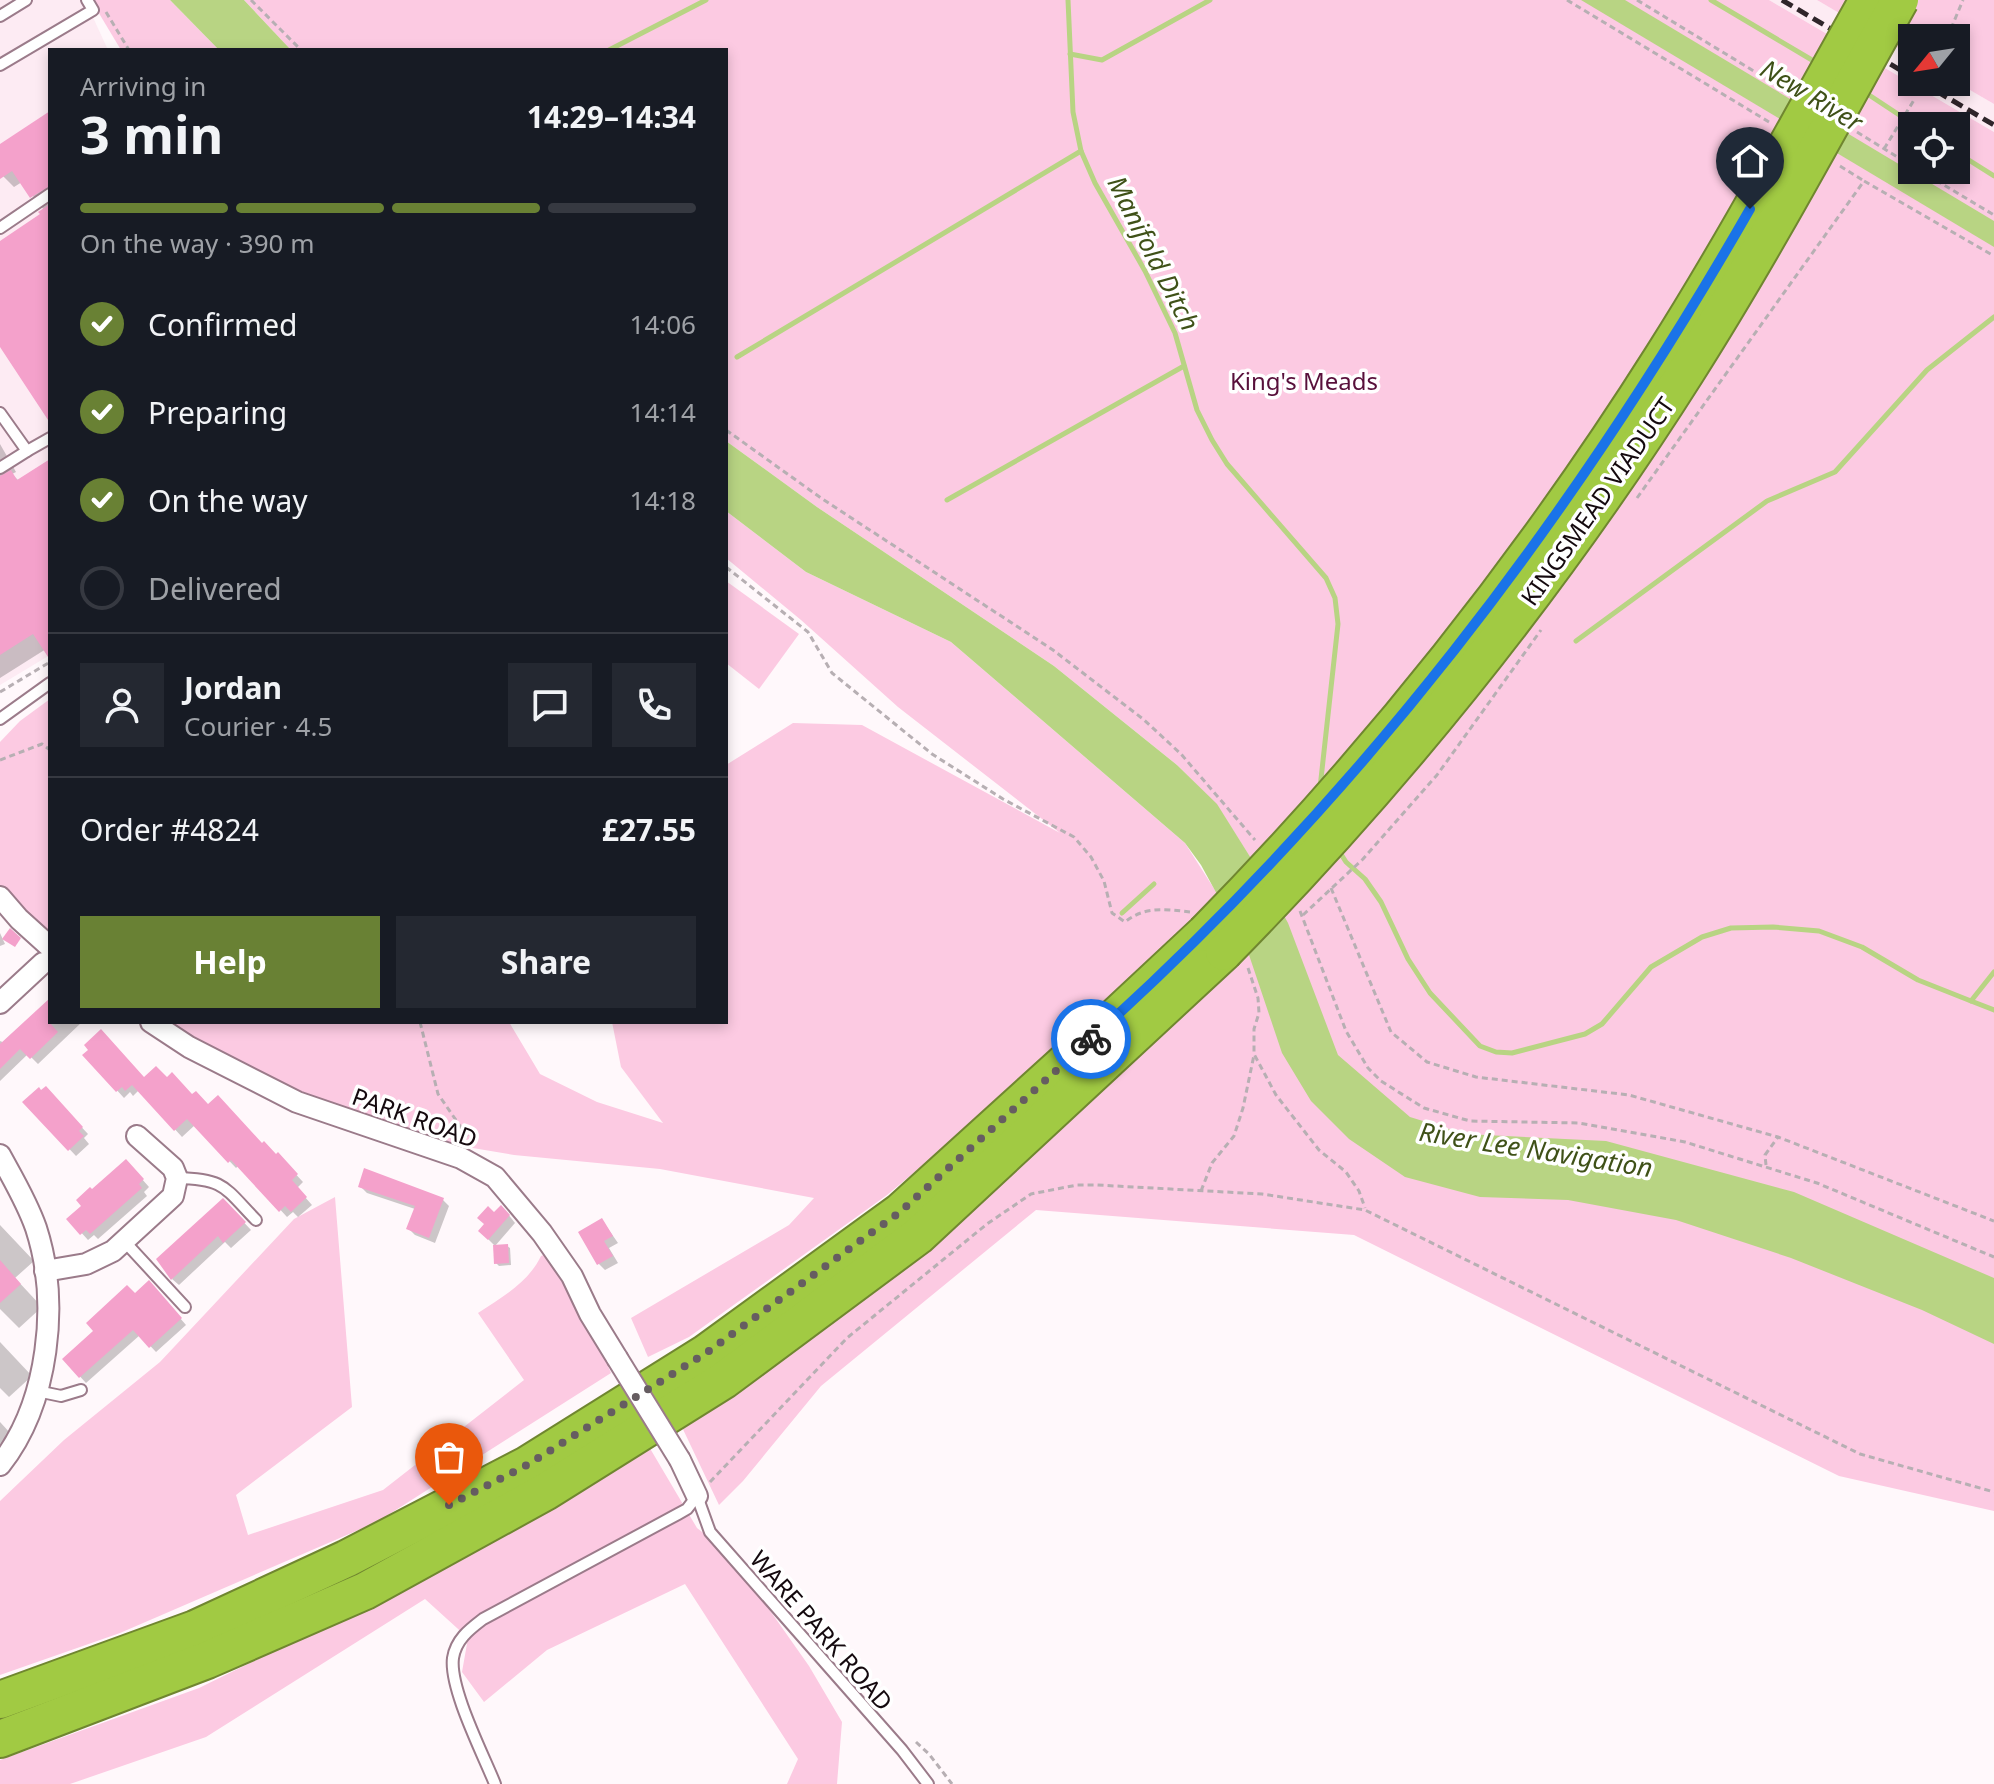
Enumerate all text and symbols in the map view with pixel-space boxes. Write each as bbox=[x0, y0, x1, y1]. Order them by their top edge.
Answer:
north arrow bbox=[1898, 24, 1970, 96]
map controls bbox=[1898, 24, 1970, 184]
water label: New River bbox=[1754, 50, 1871, 140]
text: Arriving in bbox=[80, 68, 206, 104]
text: 14:29–14:34 bbox=[527, 96, 696, 137]
text: 3 min bbox=[80, 98, 223, 169]
button: locate bbox=[1898, 112, 1970, 184]
pin bbox=[1716, 127, 1784, 209]
icon: home bbox=[1728, 139, 1772, 183]
water label: Manifold Ditch bbox=[1100, 169, 1208, 337]
text: On the way · 390 m bbox=[80, 225, 314, 261]
icon: check bbox=[80, 302, 124, 346]
text: Confirmed bbox=[148, 304, 298, 345]
text: 14:06 bbox=[630, 306, 696, 342]
park label: King's Meads bbox=[1230, 364, 1378, 397]
icon: check bbox=[80, 390, 124, 434]
street label: KINGSMEAD VIADUCT bbox=[1512, 390, 1682, 612]
text: Preparing bbox=[148, 392, 287, 433]
text: 14:14 bbox=[630, 394, 696, 430]
icon: check bbox=[80, 478, 124, 522]
text: On the way bbox=[148, 480, 308, 521]
text: 14:18 bbox=[630, 482, 696, 518]
text: Delivered bbox=[148, 568, 282, 609]
button: person bbox=[80, 663, 164, 747]
button: chat bbox=[508, 663, 592, 747]
button: phone bbox=[612, 663, 696, 747]
text: Jordan bbox=[184, 667, 282, 708]
text: Courier · 4.5 bbox=[184, 708, 332, 744]
text: Order #4824 bbox=[80, 809, 259, 850]
text: £27.55 bbox=[602, 809, 696, 850]
button: Help bbox=[80, 916, 380, 1008]
button: Share bbox=[396, 916, 696, 1008]
courier bbox=[1051, 999, 1131, 1079]
icon: bike bbox=[1069, 1017, 1113, 1061]
street label: PARK ROAD bbox=[348, 1079, 482, 1155]
water label: River Lee Navigation bbox=[1417, 1113, 1655, 1185]
pin bbox=[415, 1423, 483, 1505]
icon: bag bbox=[427, 1435, 471, 1479]
street label: WARE PARK ROAD bbox=[743, 1543, 901, 1717]

